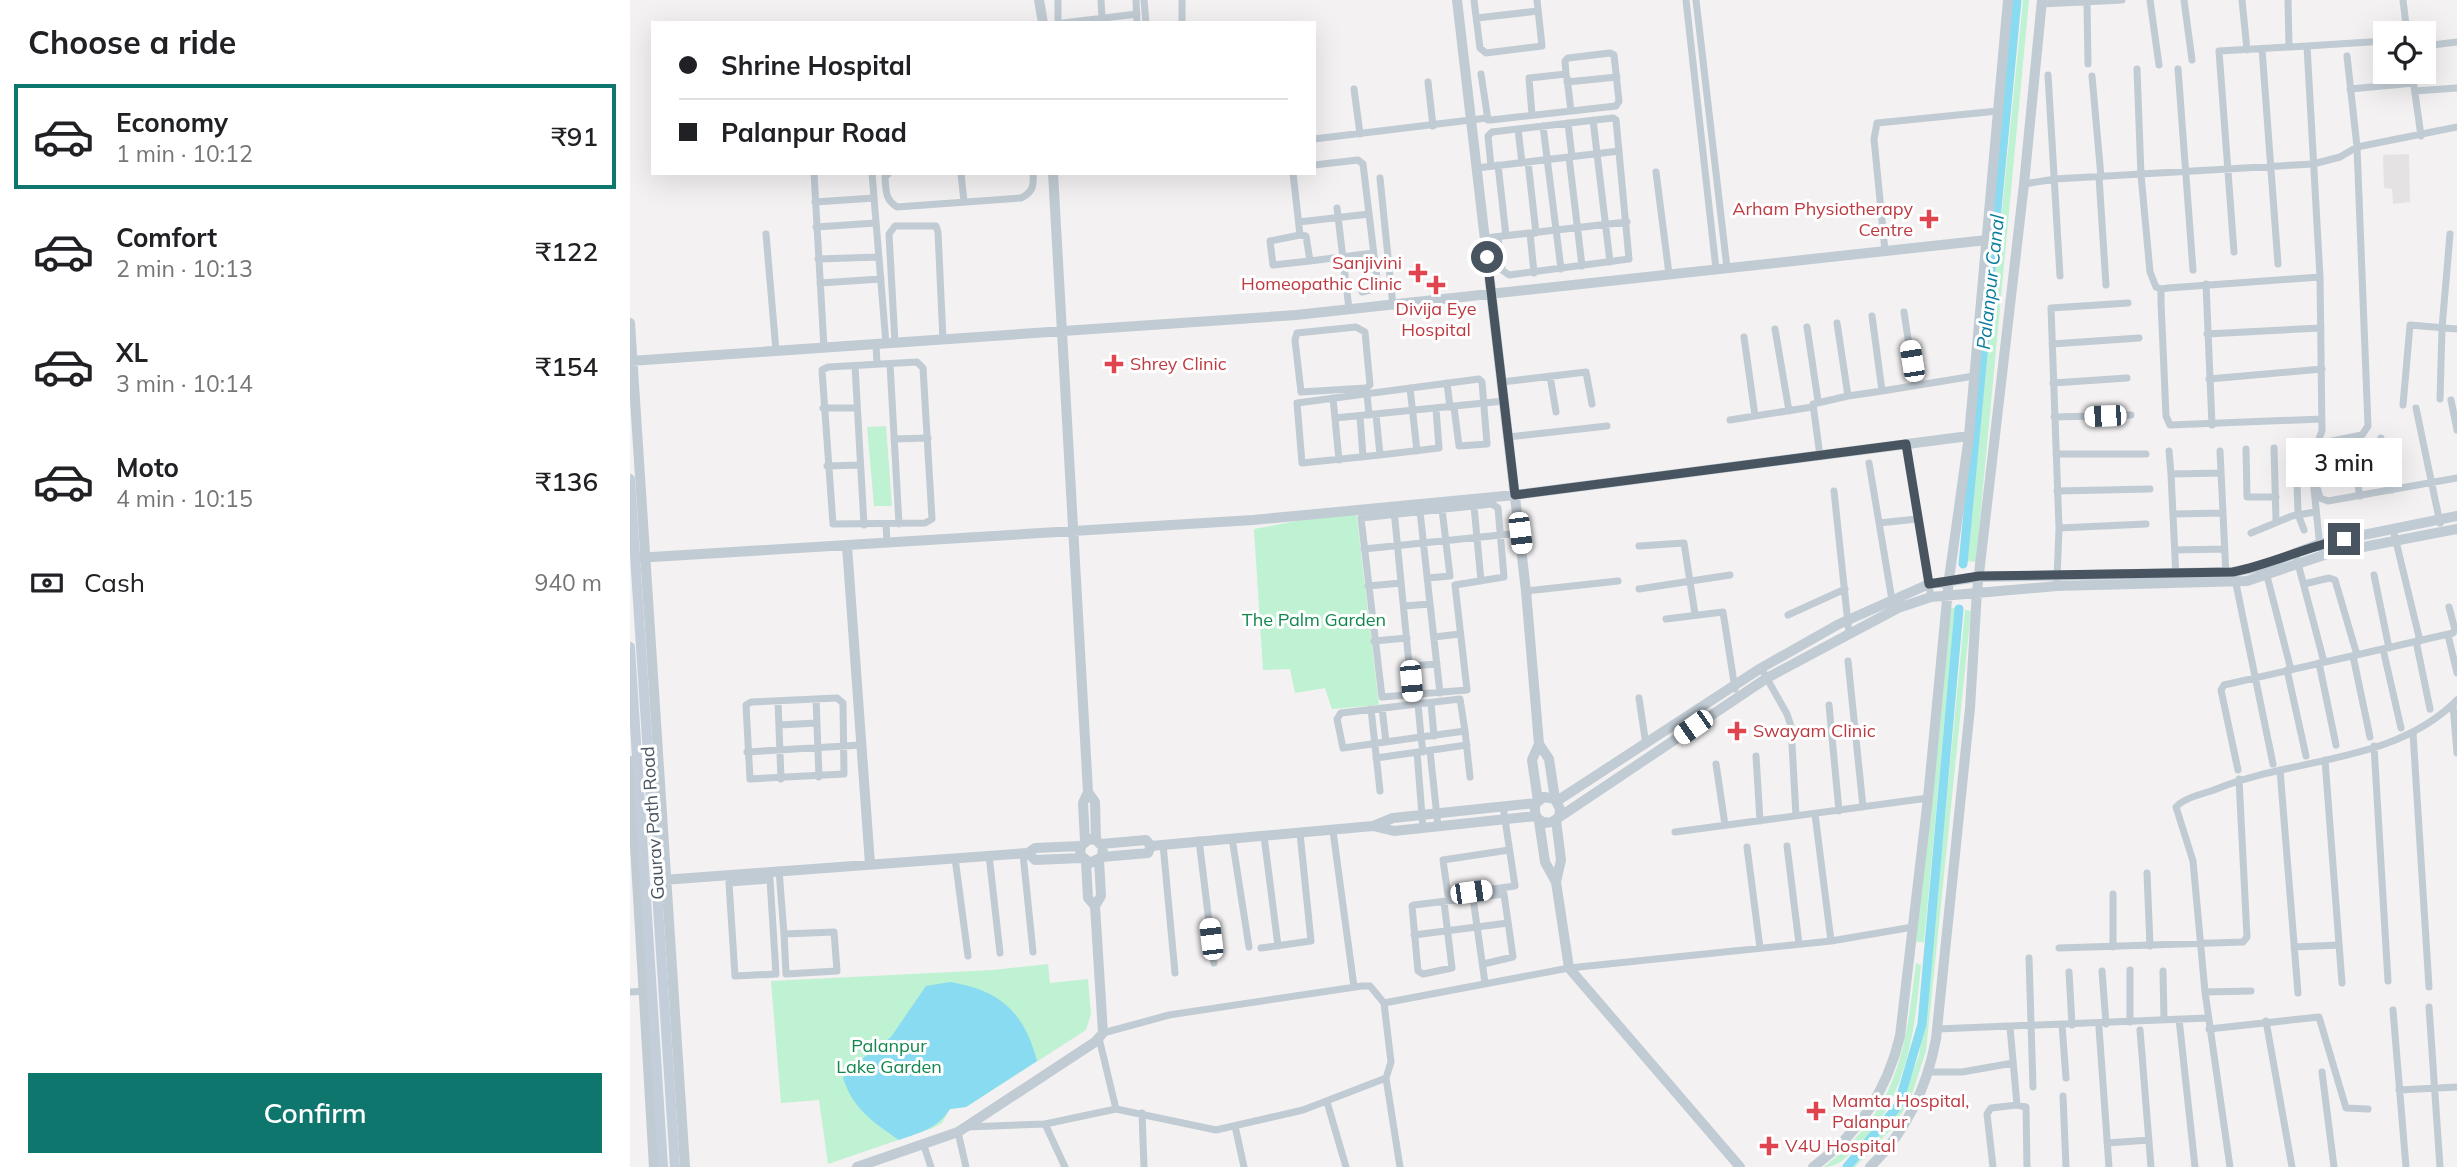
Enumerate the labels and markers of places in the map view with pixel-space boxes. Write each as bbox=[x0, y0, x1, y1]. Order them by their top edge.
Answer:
place label: Arham Physiotherapy Centre bbox=[1732, 197, 1913, 241]
marker: Arham Physiotherapy Centre bbox=[1919, 209, 1939, 229]
place label: Sanjivini Homeopathic Clinic bbox=[1241, 251, 1402, 295]
marker: Sanjivini Homeopathic Clinic bbox=[1408, 263, 1428, 283]
marker: Divija Eye Hospital bbox=[1426, 275, 1446, 295]
place label: Divija Eye Hospital bbox=[1396, 297, 1477, 341]
place label: Shrey Clinic bbox=[1130, 352, 1227, 375]
marker: Shrey Clinic bbox=[1104, 354, 1124, 374]
place label: Swayam Clinic bbox=[1753, 719, 1876, 742]
marker: Swayam Clinic bbox=[1727, 721, 1747, 741]
place label: Mamta Hospital, Palanpur bbox=[1832, 1089, 1969, 1133]
marker: Mamta Hospital, Palanpur bbox=[1806, 1101, 1826, 1121]
place label: V4U Hospital bbox=[1785, 1134, 1896, 1157]
marker: V4U Hospital bbox=[1759, 1136, 1779, 1156]

